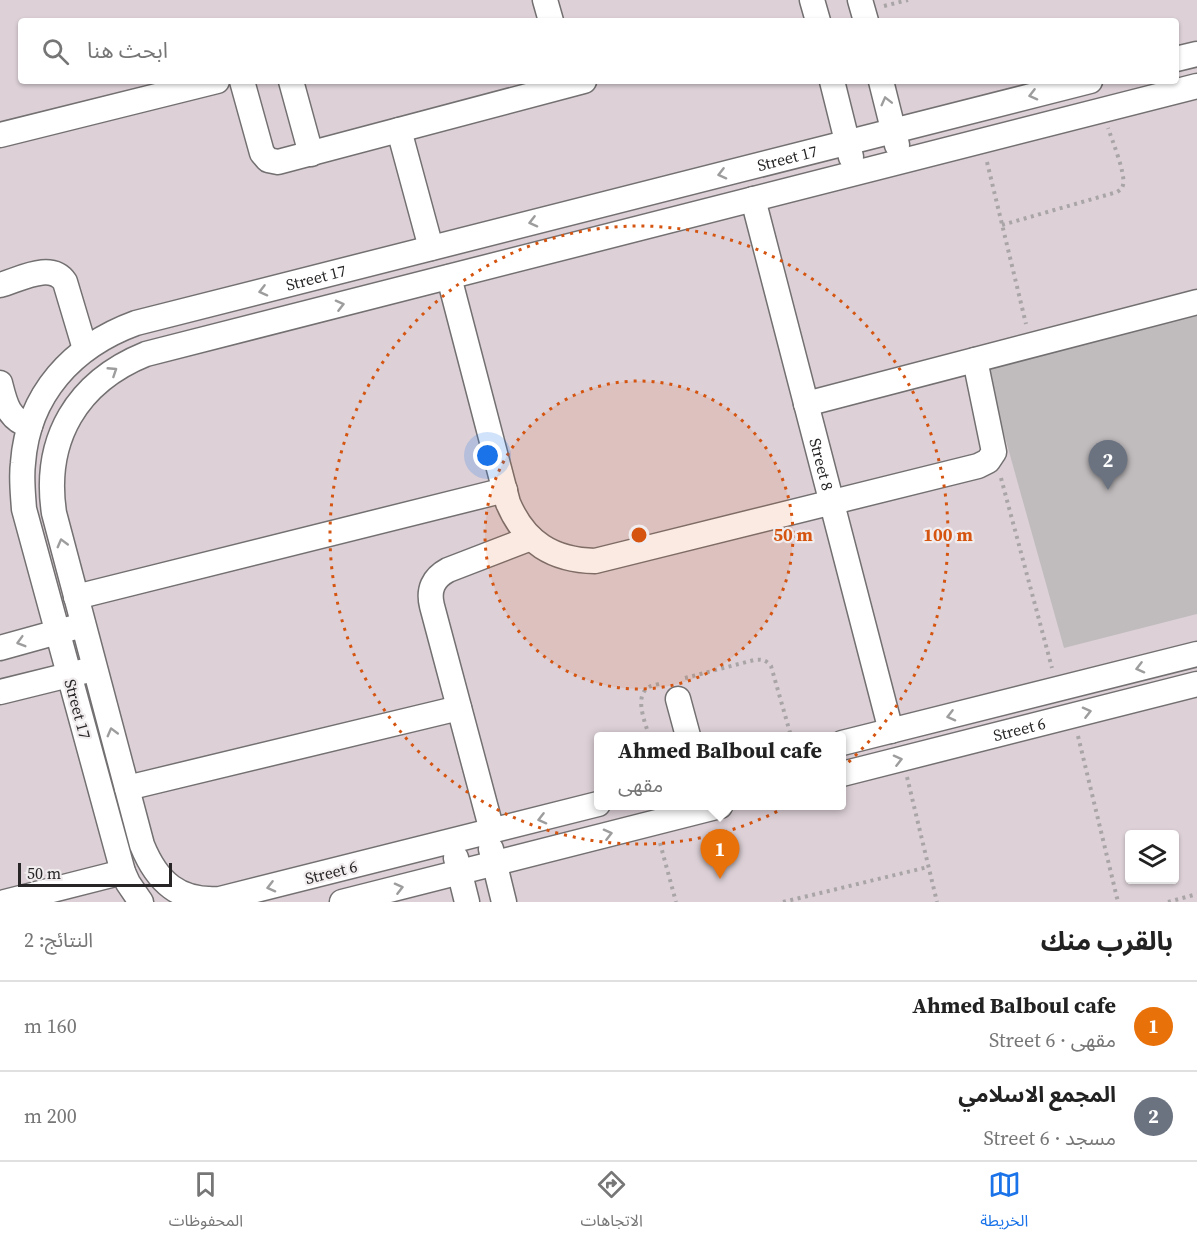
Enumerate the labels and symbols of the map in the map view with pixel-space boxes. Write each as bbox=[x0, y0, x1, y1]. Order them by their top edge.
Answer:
one-way arrow bbox=[1028, 88, 1038, 101]
one-way arrow bbox=[880, 96, 893, 106]
street label: Street 17 bbox=[755, 140, 819, 176]
one-way arrow bbox=[717, 167, 727, 180]
one-way arrow bbox=[528, 215, 538, 228]
street label: Street 17 bbox=[284, 259, 348, 296]
one-way arrow bbox=[258, 284, 268, 296]
one-way arrow bbox=[334, 300, 345, 312]
one-way arrow bbox=[106, 367, 117, 378]
street label: Street 8 bbox=[804, 436, 839, 493]
pin: 2 bbox=[1088, 440, 1128, 490]
your location bbox=[473, 441, 502, 470]
text: 50 m bbox=[773, 522, 813, 547]
text: 100 m bbox=[923, 522, 973, 547]
centre of rings bbox=[629, 525, 649, 545]
one-way arrow bbox=[56, 538, 69, 548]
one-way arrow bbox=[16, 635, 26, 648]
one-way arrow bbox=[1135, 661, 1145, 674]
street label: Street 17 bbox=[59, 677, 97, 741]
one-way arrow bbox=[1082, 706, 1092, 719]
one-way arrow bbox=[946, 708, 956, 721]
street label: Street 6 bbox=[991, 712, 1048, 746]
one-way arrow bbox=[107, 727, 119, 738]
one-way arrow bbox=[892, 755, 903, 767]
one-way arrow bbox=[537, 811, 547, 824]
one-way arrow bbox=[602, 829, 613, 841]
pin: 1 bbox=[700, 830, 740, 879]
street label: Street 6 bbox=[303, 855, 359, 889]
scale bar bbox=[18, 860, 172, 888]
one-way arrow bbox=[266, 879, 276, 892]
one-way arrow bbox=[394, 882, 404, 895]

